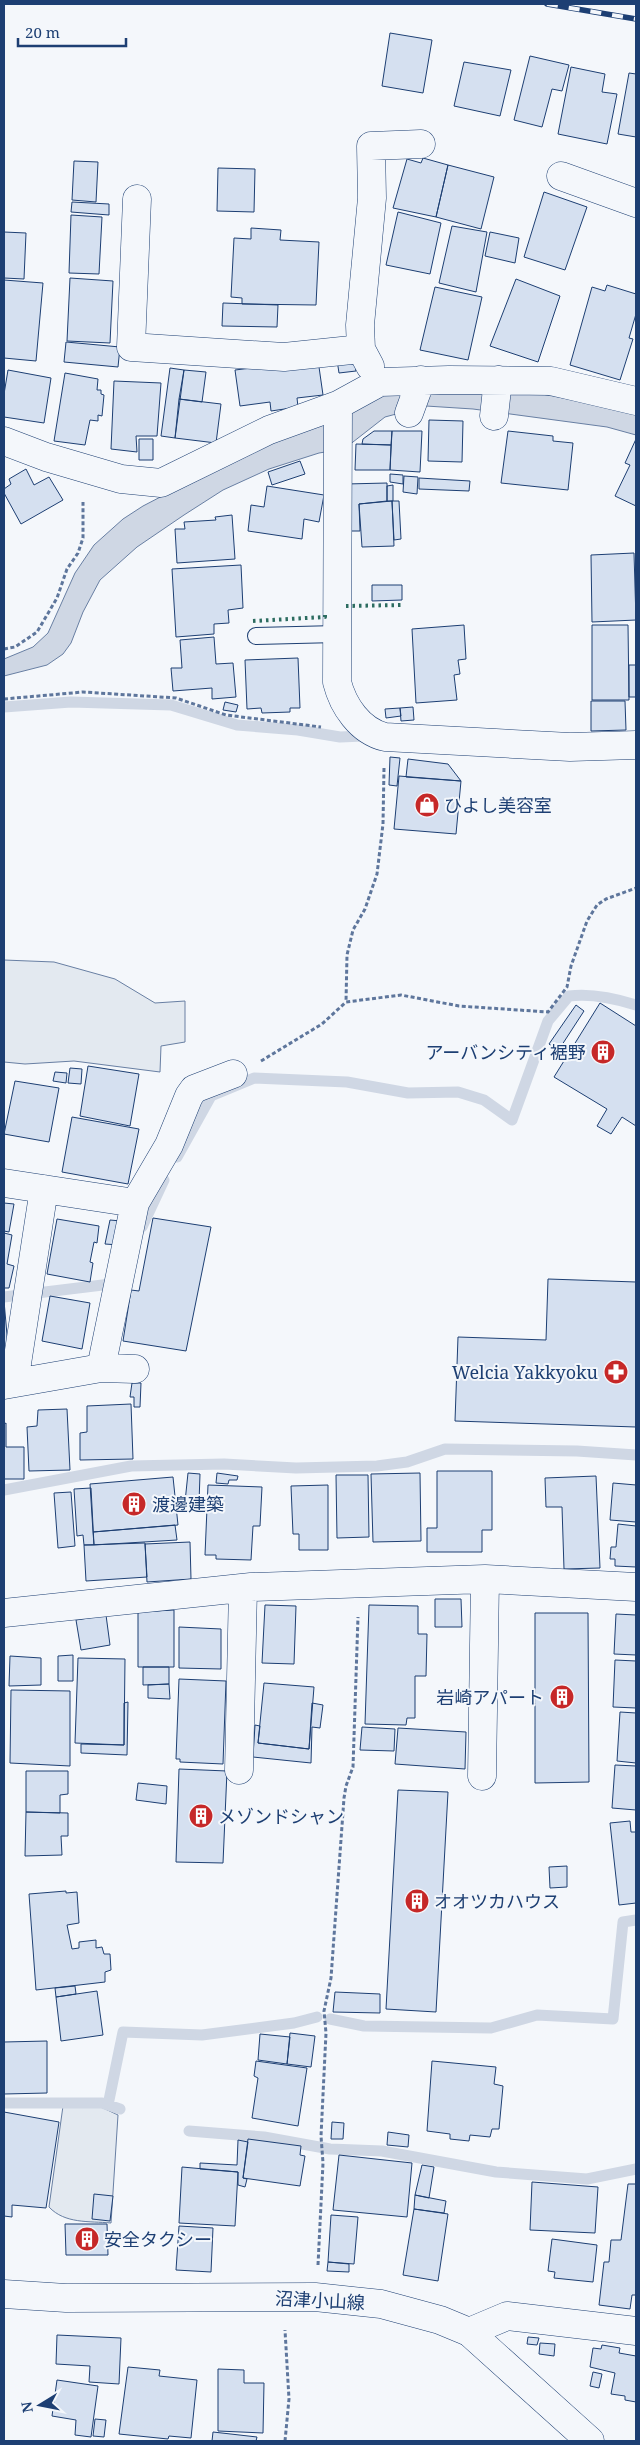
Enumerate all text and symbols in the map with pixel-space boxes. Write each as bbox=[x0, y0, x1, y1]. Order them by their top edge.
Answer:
scale bar bbox=[18, 15, 125, 47]
text: 20 m bbox=[25, 22, 60, 42]
shop icon: ひよし美容室 bbox=[414, 792, 440, 818]
place label: ひよし美容室 bbox=[444, 793, 552, 817]
building icon: アーバンシティ裾野 bbox=[590, 1039, 616, 1065]
place label: アーバンシティ裾野 bbox=[425, 1040, 586, 1064]
pharmacy icon: Welcia Yakkyoku bbox=[603, 1359, 629, 1385]
place label: Welcia Yakkyoku bbox=[452, 1360, 599, 1384]
building icon: 渡邊建築 bbox=[121, 1491, 147, 1517]
place label: 渡邊建築 bbox=[152, 1492, 224, 1516]
building icon: 岩崎アパート bbox=[549, 1684, 575, 1710]
place label: 岩崎アパート bbox=[436, 1685, 544, 1709]
building icon: メゾンドシャン bbox=[188, 1803, 214, 1829]
place label: メゾンドシャン bbox=[218, 1804, 344, 1828]
building icon: オオツカハウス bbox=[404, 1888, 430, 1914]
place label: オオツカハウス bbox=[434, 1889, 560, 1913]
building icon: 安全タクシー bbox=[74, 2226, 100, 2252]
place label: 安全タクシー bbox=[104, 2227, 212, 2251]
street label: 沼津小山線 bbox=[274, 2286, 366, 2314]
north arrow bbox=[15, 2380, 65, 2430]
text: N bbox=[16, 2400, 37, 2414]

